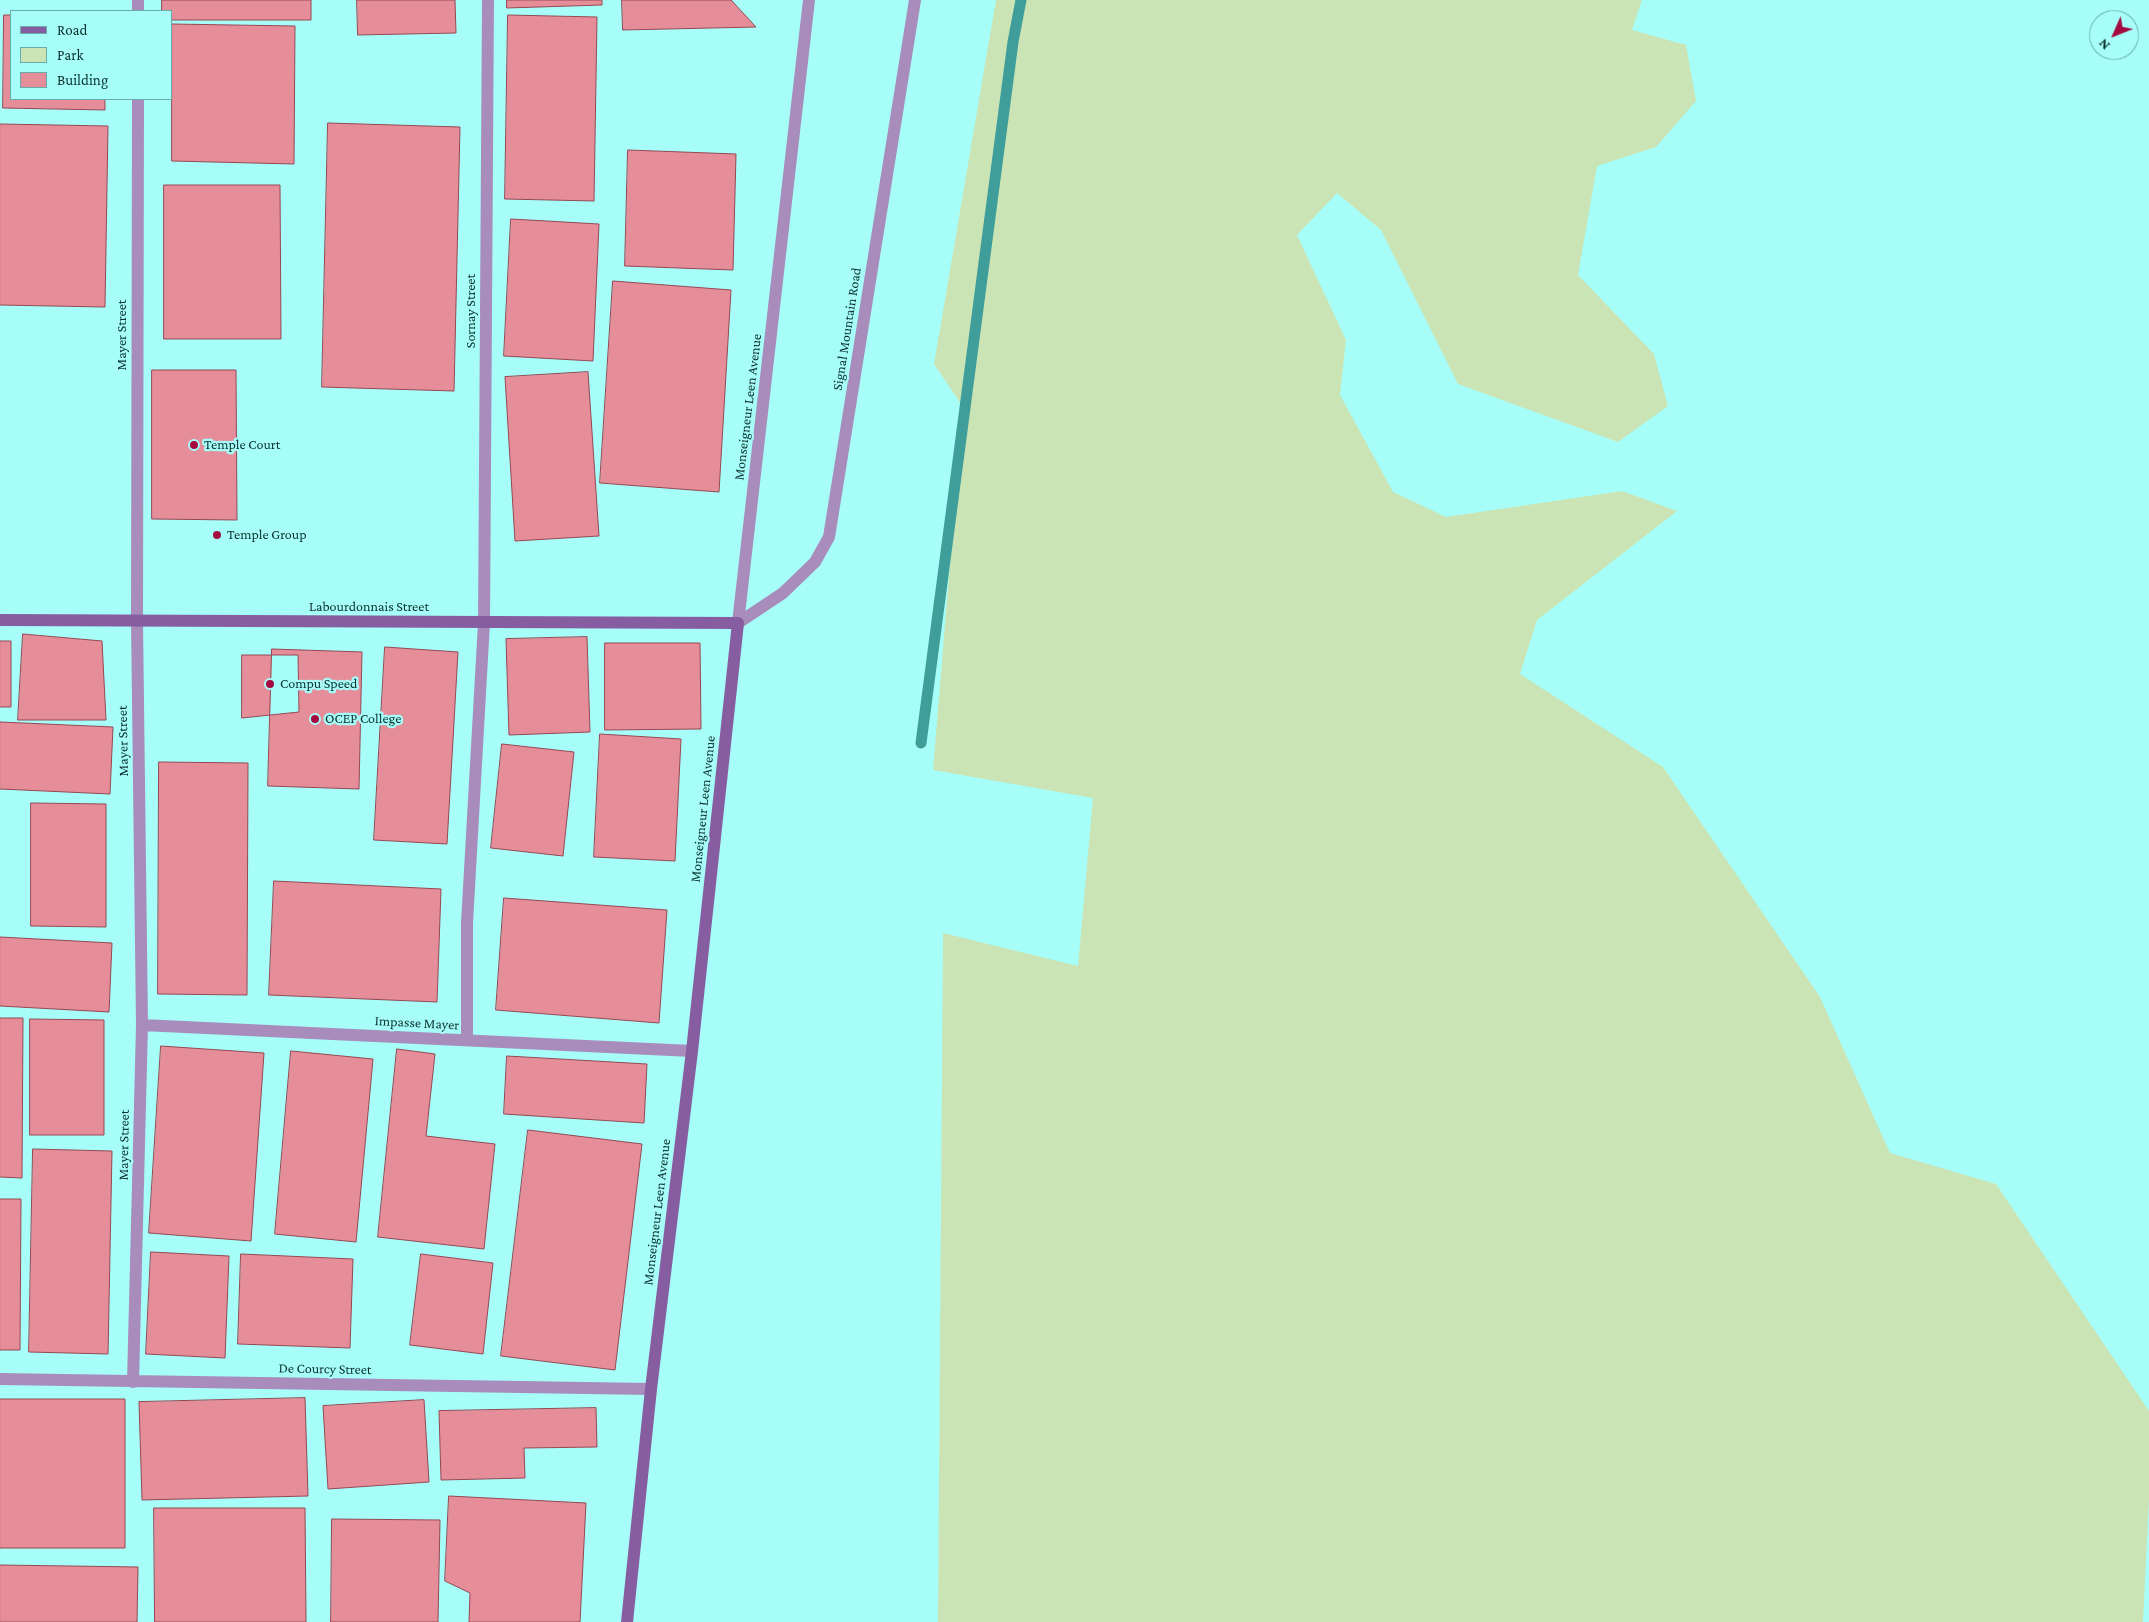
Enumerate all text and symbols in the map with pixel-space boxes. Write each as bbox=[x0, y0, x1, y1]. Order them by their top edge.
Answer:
legend bbox=[10, 10, 172, 100]
north arrow bbox=[2089, 10, 2139, 60]
text: Road bbox=[57, 22, 87, 38]
text: N bbox=[2095, 36, 2113, 54]
text: Park bbox=[57, 47, 84, 63]
text: Building bbox=[57, 72, 108, 88]
street label: Signal Mountain Road bbox=[829, 266, 865, 392]
street label: Sornay Street bbox=[463, 274, 479, 348]
street label: Mayer Street bbox=[114, 300, 130, 370]
street label: Monseigneur Leen Avenue bbox=[731, 333, 765, 481]
place label: Temple Court bbox=[204, 437, 280, 453]
marker: Temple Court bbox=[188, 439, 200, 451]
place label: Temple Group bbox=[227, 527, 307, 543]
marker: Temple Group bbox=[211, 529, 223, 541]
street label: Labourdonnais Street bbox=[309, 599, 429, 615]
place label: Compu Speed bbox=[280, 676, 357, 692]
marker: Compu Speed bbox=[264, 678, 276, 690]
street label: Mayer Street bbox=[114, 705, 132, 777]
place label: OCEP College bbox=[325, 711, 401, 727]
marker: OCEP College bbox=[309, 713, 321, 725]
street label: Monseigneur Leen Avenue bbox=[687, 735, 719, 883]
street label: Impasse Mayer bbox=[374, 1012, 460, 1034]
street label: Mayer Street bbox=[115, 1109, 133, 1181]
street label: Monseigneur Leen Avenue bbox=[640, 1138, 674, 1286]
street label: De Courcy Street bbox=[278, 1360, 372, 1378]

